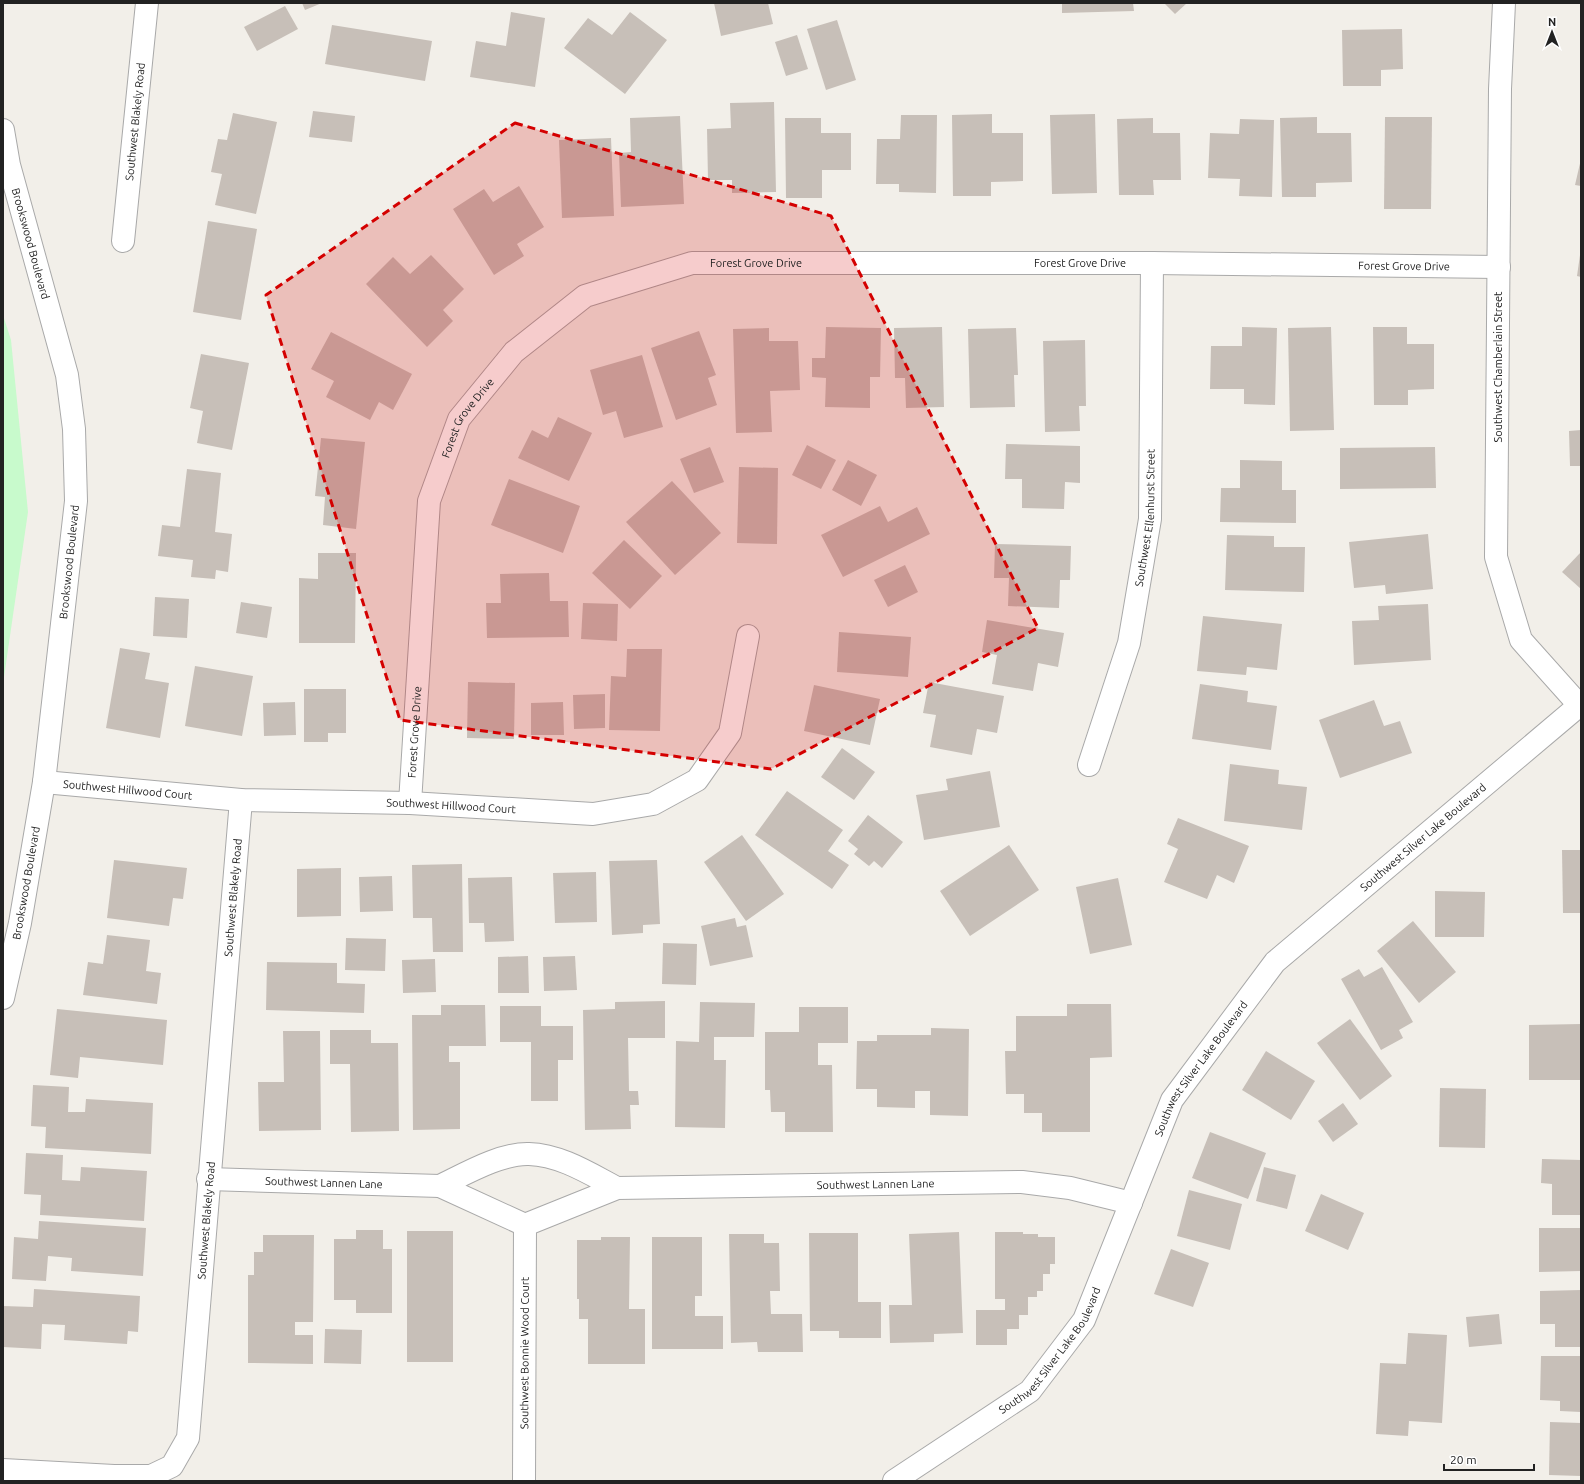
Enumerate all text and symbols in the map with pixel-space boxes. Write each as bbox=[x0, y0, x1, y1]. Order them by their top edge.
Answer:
north arrow bbox=[1532, 12, 1572, 52]
text: N bbox=[1548, 16, 1556, 28]
street label: Southwest Blakely Road bbox=[123, 62, 147, 181]
street label: Brookswood Boulevard bbox=[10, 186, 52, 301]
street label: Forest Grove Drive bbox=[710, 257, 802, 269]
street label: Forest Grove Drive bbox=[1034, 257, 1126, 269]
street label: Forest Grove Drive bbox=[1358, 259, 1450, 272]
street label: Southwest Chamberlain Street bbox=[1492, 291, 1504, 442]
street label: Forest Grove Drive bbox=[439, 376, 496, 459]
street label: Southwest Ellenhurst Street bbox=[1133, 448, 1157, 588]
street label: Brookswood Boulevard bbox=[57, 504, 81, 620]
street label: Forest Grove Drive bbox=[406, 686, 423, 778]
street label: Southwest Hillwood Court bbox=[62, 778, 193, 802]
street label: Southwest Silver Lake Boulevard bbox=[1358, 781, 1488, 894]
street label: Southwest Hillwood Court bbox=[386, 797, 517, 815]
street label: Brookswood Boulevard bbox=[10, 825, 42, 941]
street label: Southwest Blakely Road bbox=[222, 838, 244, 957]
street label: Southwest Silver Lake Boulevard bbox=[1152, 999, 1250, 1138]
street label: Southwest Blakely Road bbox=[195, 1161, 217, 1280]
street label: Southwest Lannen Lane bbox=[265, 1175, 383, 1190]
street label: Southwest Lannen Lane bbox=[817, 1177, 935, 1191]
street label: Southwest Bonnie Wood Court bbox=[518, 1276, 531, 1429]
street label: Southwest Silver Lake Boulevard bbox=[996, 1285, 1103, 1416]
scale bar bbox=[1444, 1446, 1534, 1472]
text: 20 m bbox=[1450, 1453, 1477, 1466]

